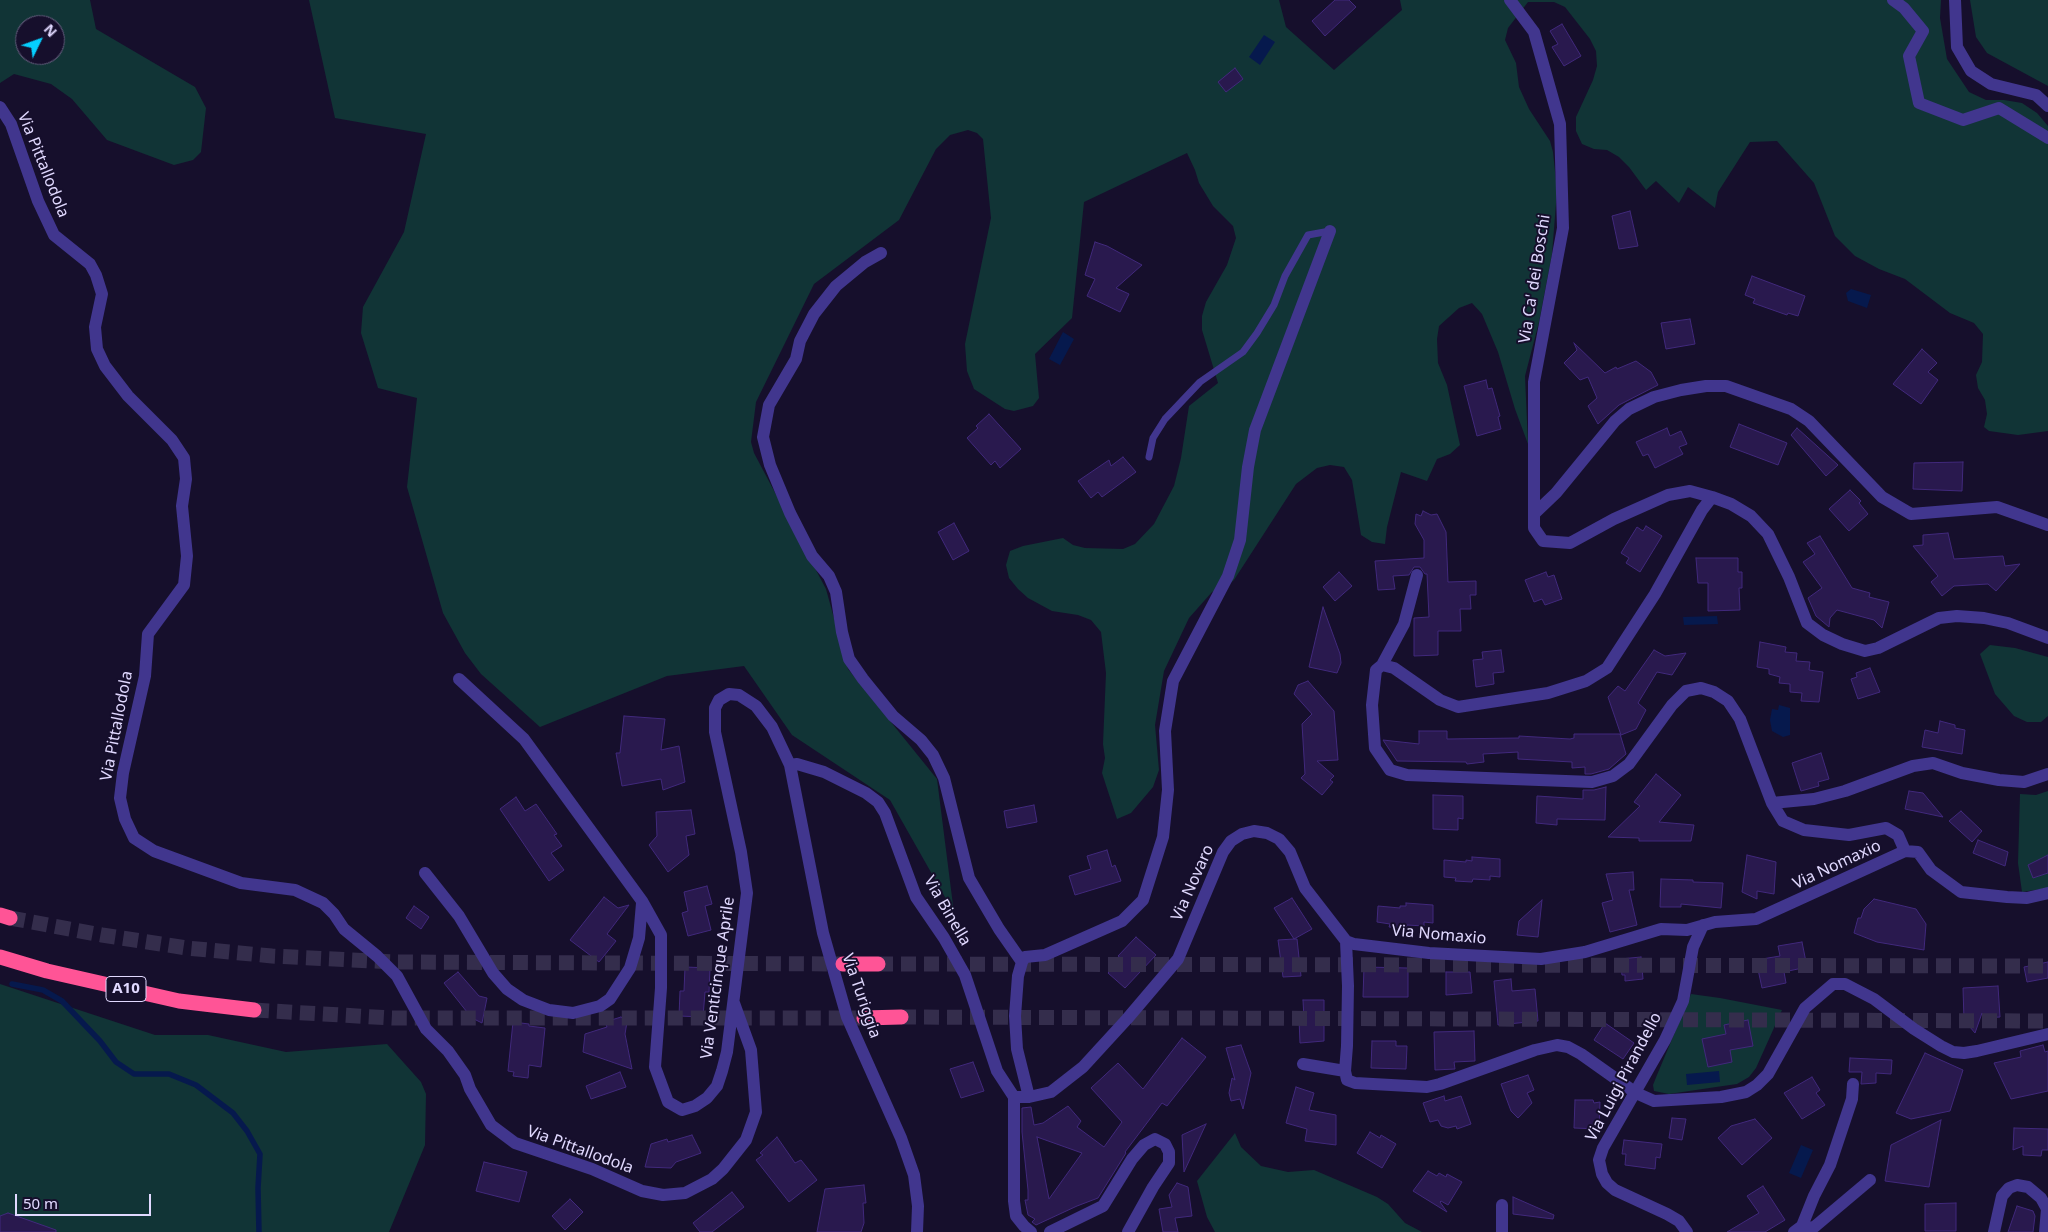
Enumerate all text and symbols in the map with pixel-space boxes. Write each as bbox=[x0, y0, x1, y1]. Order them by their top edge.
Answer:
north arrow bbox=[15, 15, 65, 65]
text: N bbox=[40, 20, 62, 41]
street label: Via Pittallodola bbox=[13, 110, 73, 220]
street label: Via Ca' dei Boschi bbox=[1515, 213, 1555, 345]
street label: Via Pittallodola bbox=[97, 669, 137, 783]
street label: Via Nomaxio bbox=[1790, 836, 1884, 894]
street label: Via Novaro bbox=[1168, 842, 1218, 924]
street label: Via Binella bbox=[919, 873, 975, 949]
street label: Via Venticinque Aprile bbox=[697, 896, 739, 1060]
street label: Via Nomaxio bbox=[1391, 921, 1487, 949]
street label: Via Turiggia bbox=[838, 951, 884, 1041]
road number: A10 bbox=[106, 976, 146, 1002]
street label: Via Luigi Pirandello bbox=[1582, 1009, 1666, 1145]
street label: Via Pittallodola bbox=[524, 1122, 636, 1178]
scale bar bbox=[18, 1184, 154, 1216]
text: 50 m bbox=[23, 1193, 58, 1213]

